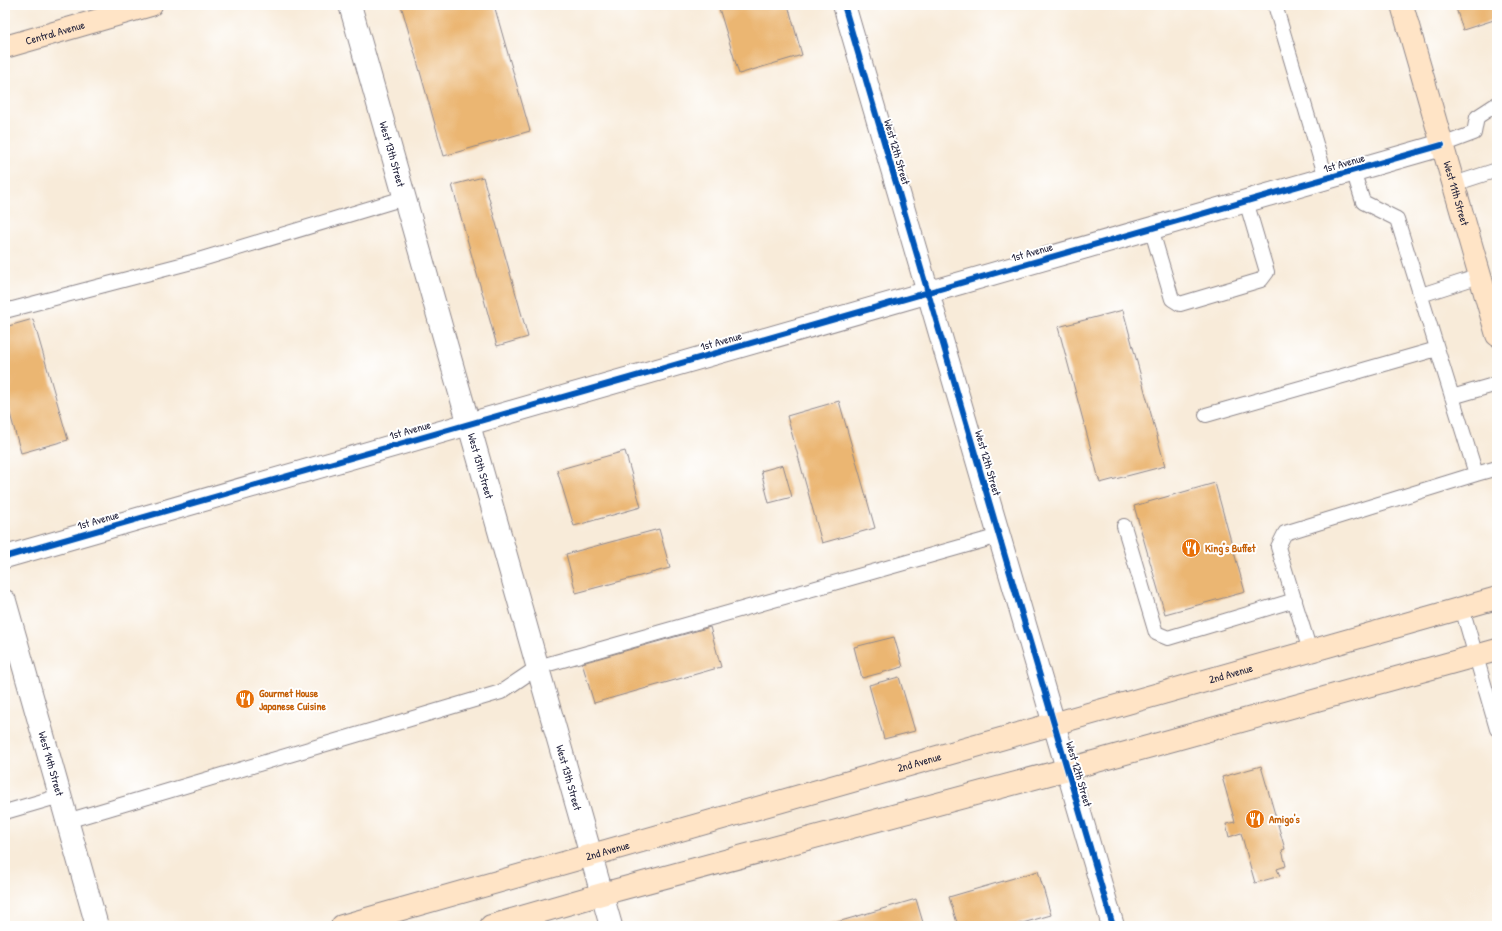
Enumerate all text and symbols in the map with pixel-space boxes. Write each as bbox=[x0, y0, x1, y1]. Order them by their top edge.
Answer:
street label: Central Avenue bbox=[24, 17, 87, 48]
street label: West 12th Street bbox=[881, 118, 913, 187]
street label: West 13th Street bbox=[376, 120, 408, 189]
street label: 1st Avenue bbox=[1322, 150, 1367, 176]
street label: West 11th Street bbox=[1440, 160, 1472, 227]
street label: 1st Avenue bbox=[1010, 239, 1055, 265]
street label: 1st Avenue bbox=[699, 328, 744, 354]
street label: 1st Avenue bbox=[388, 417, 433, 443]
street label: West 12th Street bbox=[972, 429, 1004, 498]
street label: West 13th Street bbox=[465, 432, 497, 500]
street label: 1st Avenue bbox=[76, 507, 121, 533]
restaurant icon: King's Buffet bbox=[1180, 537, 1202, 559]
place label: King's Buffet bbox=[1205, 541, 1257, 556]
street label: 2nd Avenue bbox=[1207, 661, 1255, 686]
place label: Gourmet House Japanese Cuisine bbox=[259, 686, 326, 714]
restaurant icon: Gourmet House Japanese Cuisine bbox=[234, 688, 256, 710]
street label: West 14th Street bbox=[35, 730, 67, 798]
street label: West 12th Street bbox=[1063, 740, 1095, 809]
street label: West 13th Street bbox=[553, 743, 585, 812]
street label: 2nd Avenue bbox=[896, 749, 943, 775]
restaurant icon: Amigo's bbox=[1244, 808, 1266, 830]
place label: Amigo's bbox=[1269, 812, 1300, 827]
street label: 2nd Avenue bbox=[584, 838, 632, 863]

